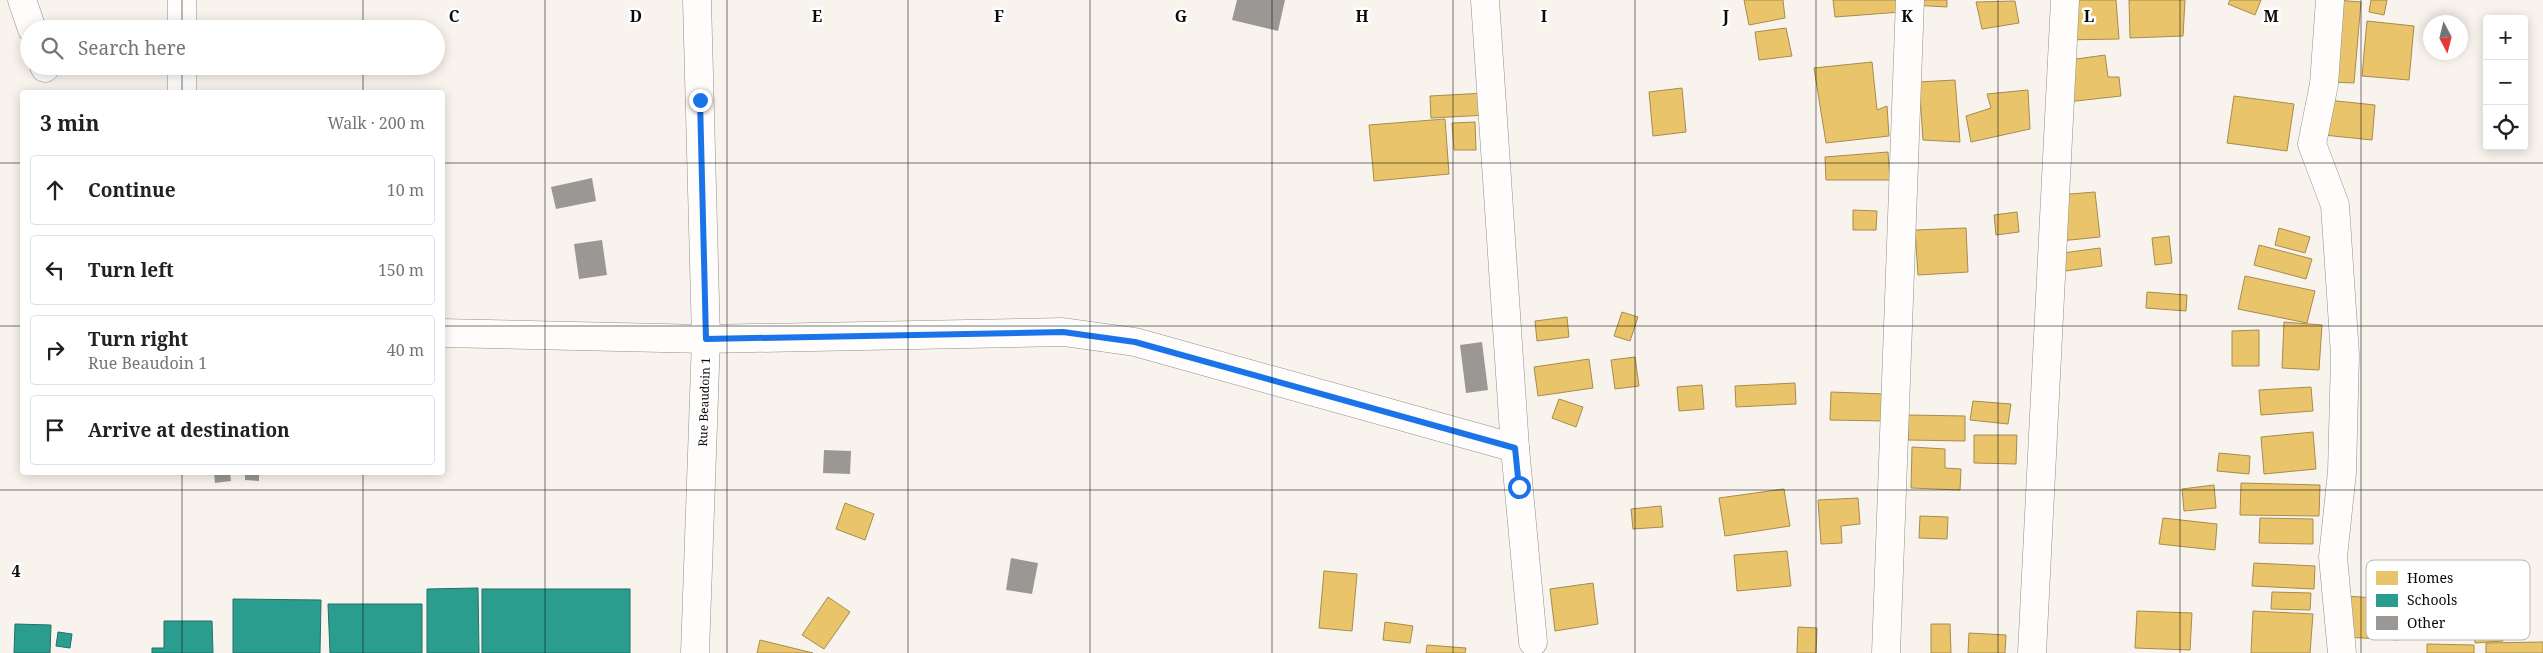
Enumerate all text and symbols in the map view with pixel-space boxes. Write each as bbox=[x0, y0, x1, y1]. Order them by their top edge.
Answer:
text: C bbox=[449, 5, 460, 27]
text: D bbox=[630, 5, 642, 27]
text: E bbox=[812, 5, 822, 27]
text: F bbox=[994, 5, 1004, 27]
text: G bbox=[1175, 5, 1187, 27]
text: H bbox=[1355, 5, 1369, 27]
text: I bbox=[1541, 5, 1547, 27]
text: J bbox=[1722, 5, 1730, 27]
text: K bbox=[1901, 5, 1913, 27]
text: L bbox=[2084, 5, 2094, 27]
text: M bbox=[2263, 5, 2279, 27]
north arrow bbox=[2423, 15, 2468, 60]
map controls bbox=[2483, 15, 2528, 150]
button: + bbox=[2483, 15, 2528, 60]
search box bbox=[20, 20, 445, 75]
icon: search bbox=[38, 34, 66, 62]
text: Search here bbox=[78, 35, 186, 61]
button: − bbox=[2483, 60, 2528, 105]
route end bbox=[689, 89, 712, 112]
button: locate bbox=[2483, 105, 2528, 150]
text: 3 min bbox=[40, 109, 99, 137]
text: Walk · 200 m bbox=[328, 112, 425, 134]
icon: ahead bbox=[41, 176, 69, 204]
text: Continue bbox=[88, 177, 176, 203]
text: 10 m bbox=[387, 179, 424, 201]
icon: left bbox=[41, 256, 69, 284]
text: Turn left bbox=[88, 257, 174, 283]
text: 150 m bbox=[378, 259, 424, 281]
text: Turn right bbox=[88, 326, 188, 352]
icon: right bbox=[41, 336, 69, 364]
text: 40 m bbox=[387, 339, 424, 361]
text: Rue Beaudoin 1 bbox=[88, 352, 207, 374]
street label: Rue Beaudoin 1 bbox=[694, 357, 714, 447]
icon: arrive bbox=[41, 416, 69, 444]
text: Arrive at destination bbox=[88, 417, 290, 443]
route start bbox=[1508, 476, 1531, 499]
text: 4 bbox=[11, 560, 21, 582]
legend bbox=[2366, 560, 2530, 640]
text: Homes bbox=[2407, 568, 2453, 587]
text: Schools bbox=[2407, 590, 2457, 609]
text: Other bbox=[2407, 613, 2446, 632]

